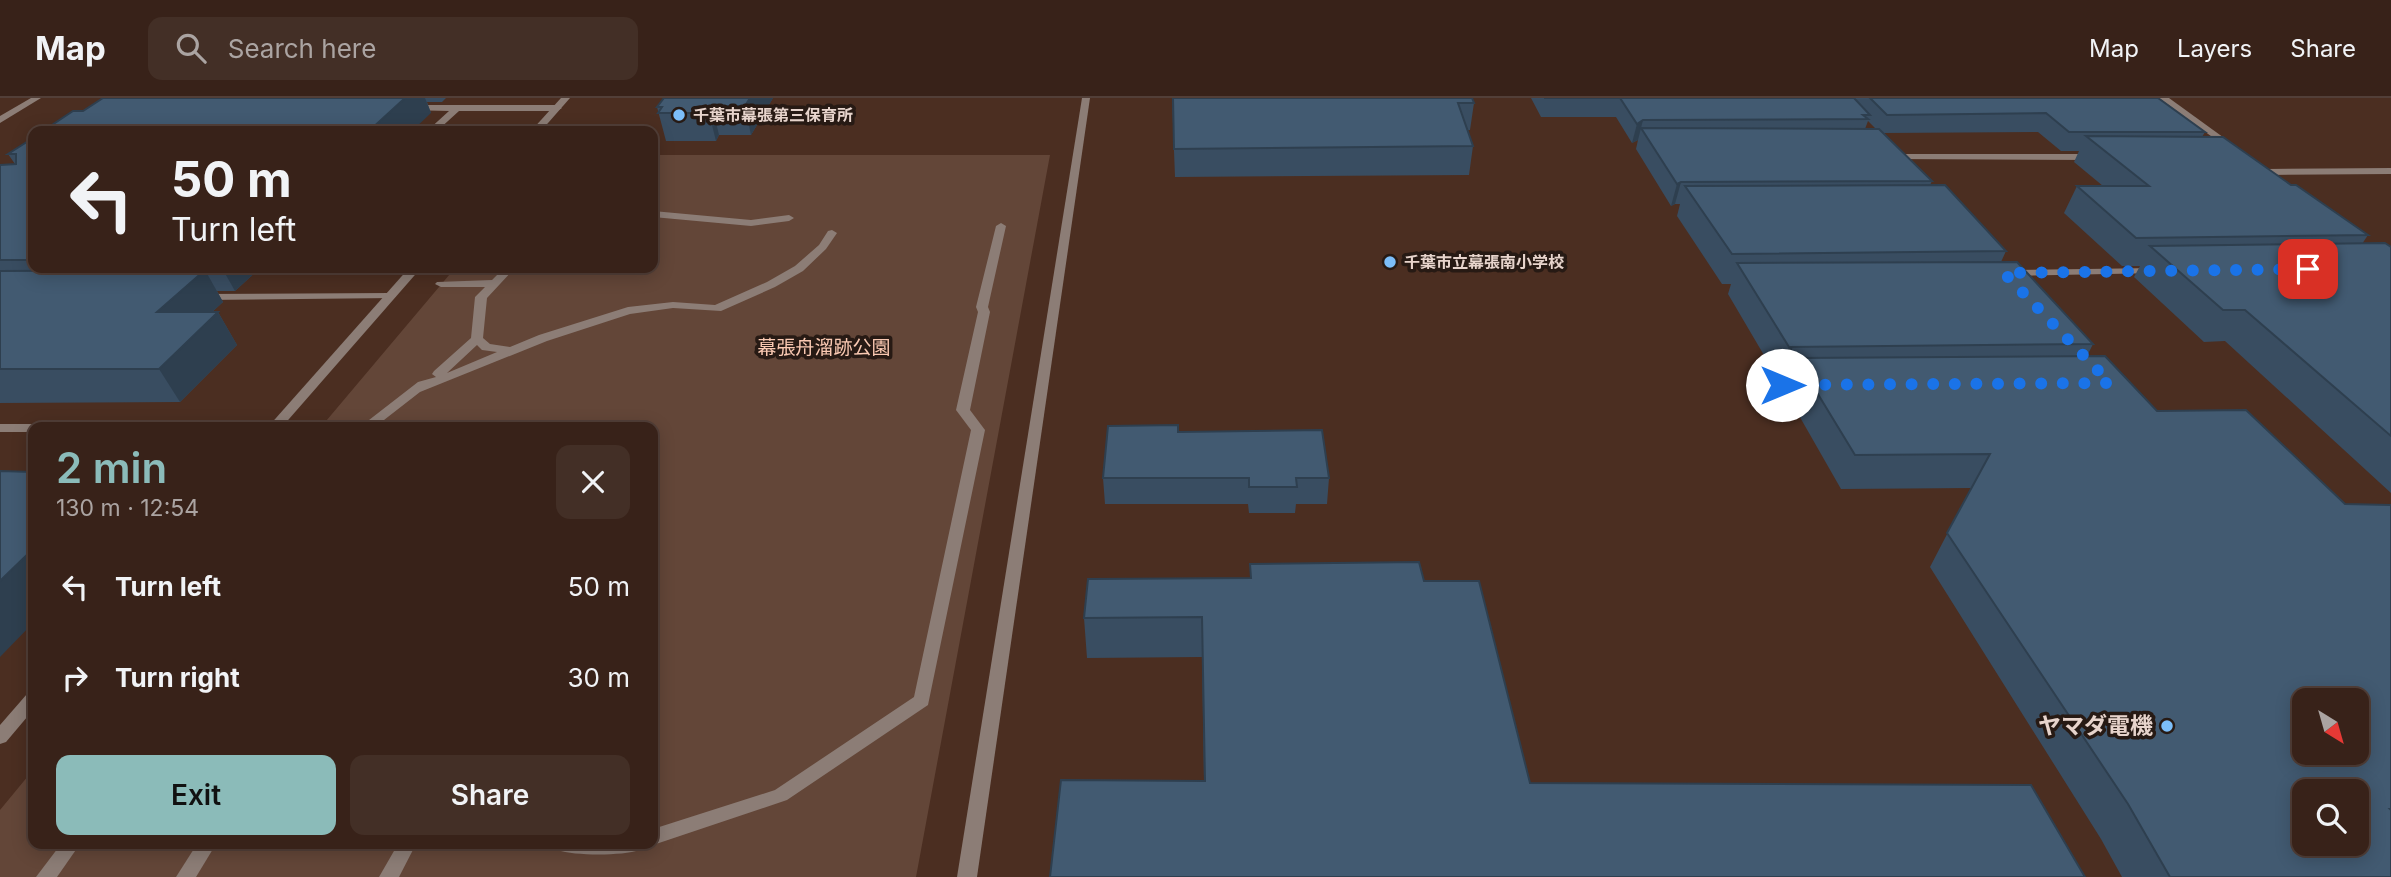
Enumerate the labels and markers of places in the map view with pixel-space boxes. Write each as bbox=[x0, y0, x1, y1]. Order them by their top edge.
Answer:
place label: 千葉市幕張第三保育所 bbox=[693, 105, 853, 125]
marker: 千葉市幕張第三保育所 bbox=[671, 107, 687, 123]
pin bbox=[2278, 239, 2338, 299]
place label: 千葉市立幕張南小学校 bbox=[1404, 252, 1564, 272]
marker: 千葉市立幕張南小学校 bbox=[1382, 254, 1398, 270]
place label: ヤマダ電機 bbox=[2038, 712, 2153, 740]
marker: ヤマダ電機 bbox=[2159, 718, 2175, 734]

